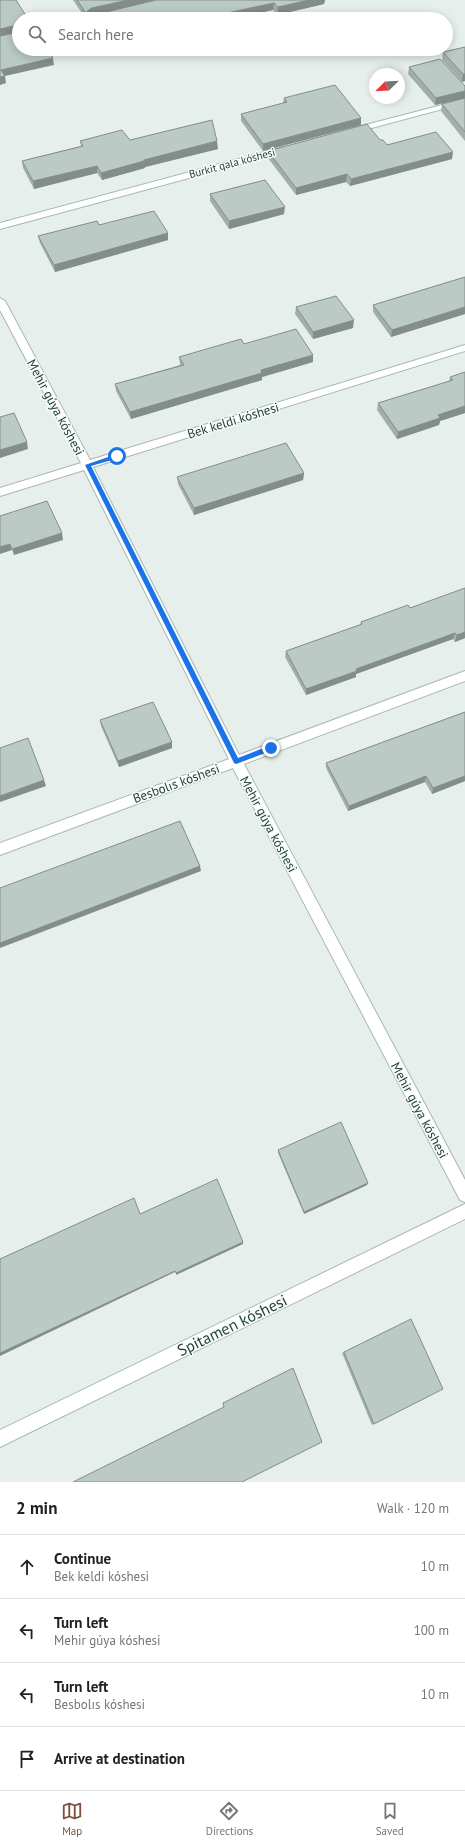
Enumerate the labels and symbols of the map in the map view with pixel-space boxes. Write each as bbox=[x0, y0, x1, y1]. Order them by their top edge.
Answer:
north arrow bbox=[369, 68, 405, 104]
street label: Burkit qala kóshesi bbox=[187, 145, 277, 181]
street label: Mehir gúyа kóshesi bbox=[23, 356, 88, 458]
street label: Bek keldi kóshesi bbox=[185, 398, 281, 443]
route start bbox=[108, 447, 126, 465]
route end bbox=[262, 739, 280, 757]
street label: Besbolıs kóshesi bbox=[130, 760, 222, 807]
street label: Mehir gúyа kóshesi bbox=[236, 773, 301, 875]
street label: Mehir gúyа kóshesi bbox=[387, 1059, 452, 1161]
street label: Spitamen kóshesi bbox=[174, 1290, 290, 1360]

